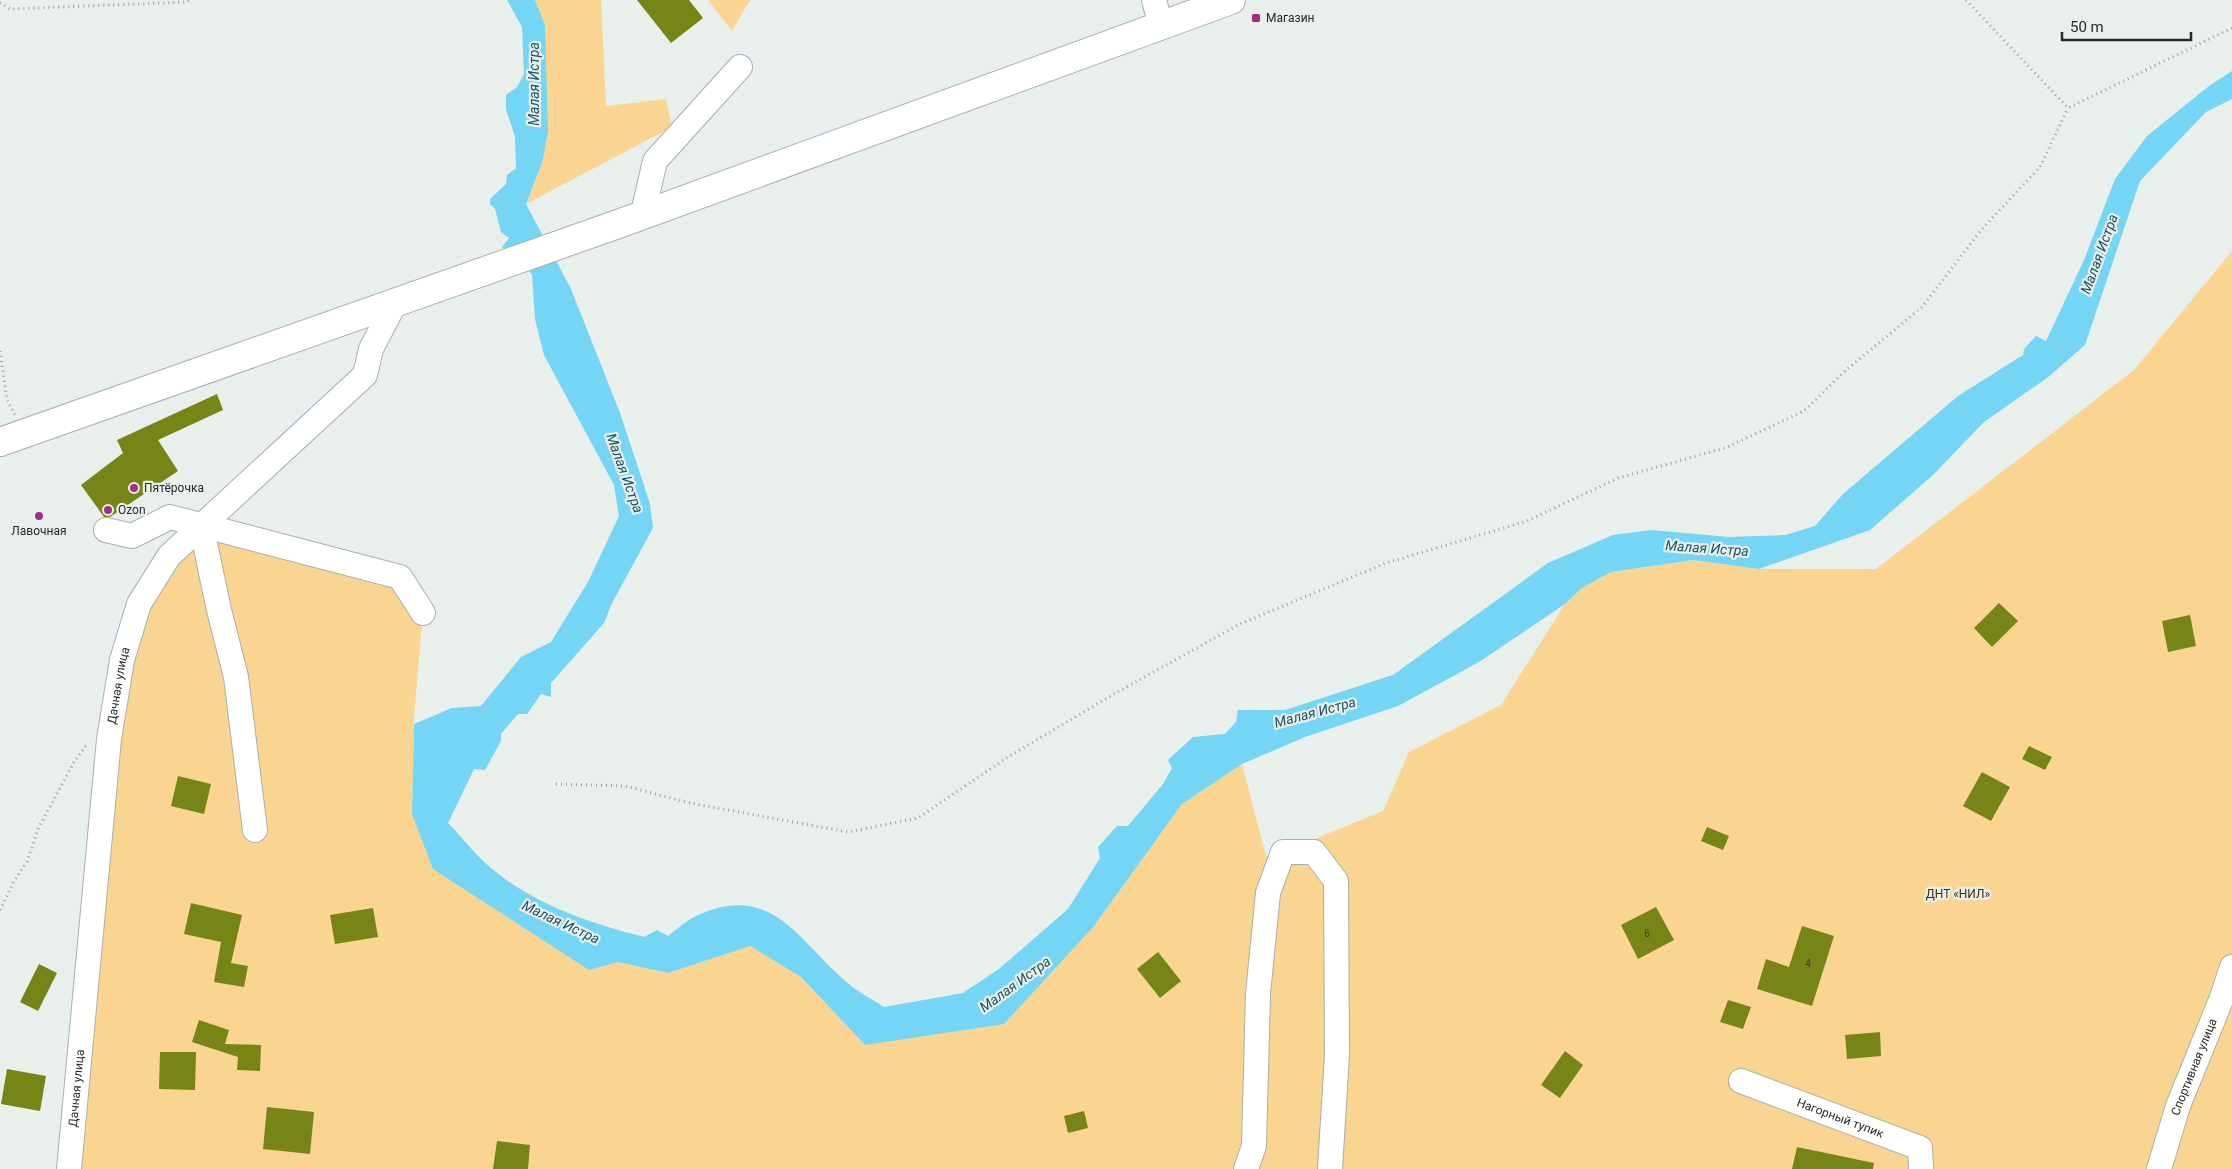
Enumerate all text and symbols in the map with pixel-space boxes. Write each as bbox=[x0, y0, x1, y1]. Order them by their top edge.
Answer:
scale bar bbox=[2062, 10, 2191, 42]
place label: Магазин bbox=[1266, 11, 1315, 25]
marker: Магазин bbox=[1250, 12, 1262, 24]
text: 50 m bbox=[2070, 18, 2104, 36]
water label: Малая Истра bbox=[526, 42, 542, 126]
water label: Малая Истра bbox=[2077, 212, 2121, 296]
water label: Малая Истра bbox=[603, 431, 647, 515]
place label: Пятёрочка bbox=[144, 481, 204, 495]
marker: Пятёрочка bbox=[128, 482, 140, 494]
place label: Ozon bbox=[118, 503, 146, 517]
marker: Ozon bbox=[102, 504, 114, 516]
marker: Лавочная bbox=[33, 510, 45, 522]
place label: Лавочная bbox=[11, 524, 67, 538]
water label: Малая Истра bbox=[1665, 537, 1749, 559]
street label: Дачная улица bbox=[105, 645, 133, 725]
water label: Малая Истра bbox=[1272, 693, 1358, 731]
park label: ДНТ «НИЛ» bbox=[1926, 887, 1991, 901]
water label: Малая Истра bbox=[520, 897, 602, 947]
house number: 6 bbox=[1644, 928, 1650, 939]
water label: Малая Истра bbox=[976, 953, 1054, 1015]
house number: 4 bbox=[1805, 958, 1811, 969]
street label: Спортивная улица bbox=[2169, 1016, 2220, 1117]
street label: Дачная улица bbox=[66, 1049, 87, 1128]
street label: Нагорный тупик bbox=[1795, 1096, 1886, 1141]

